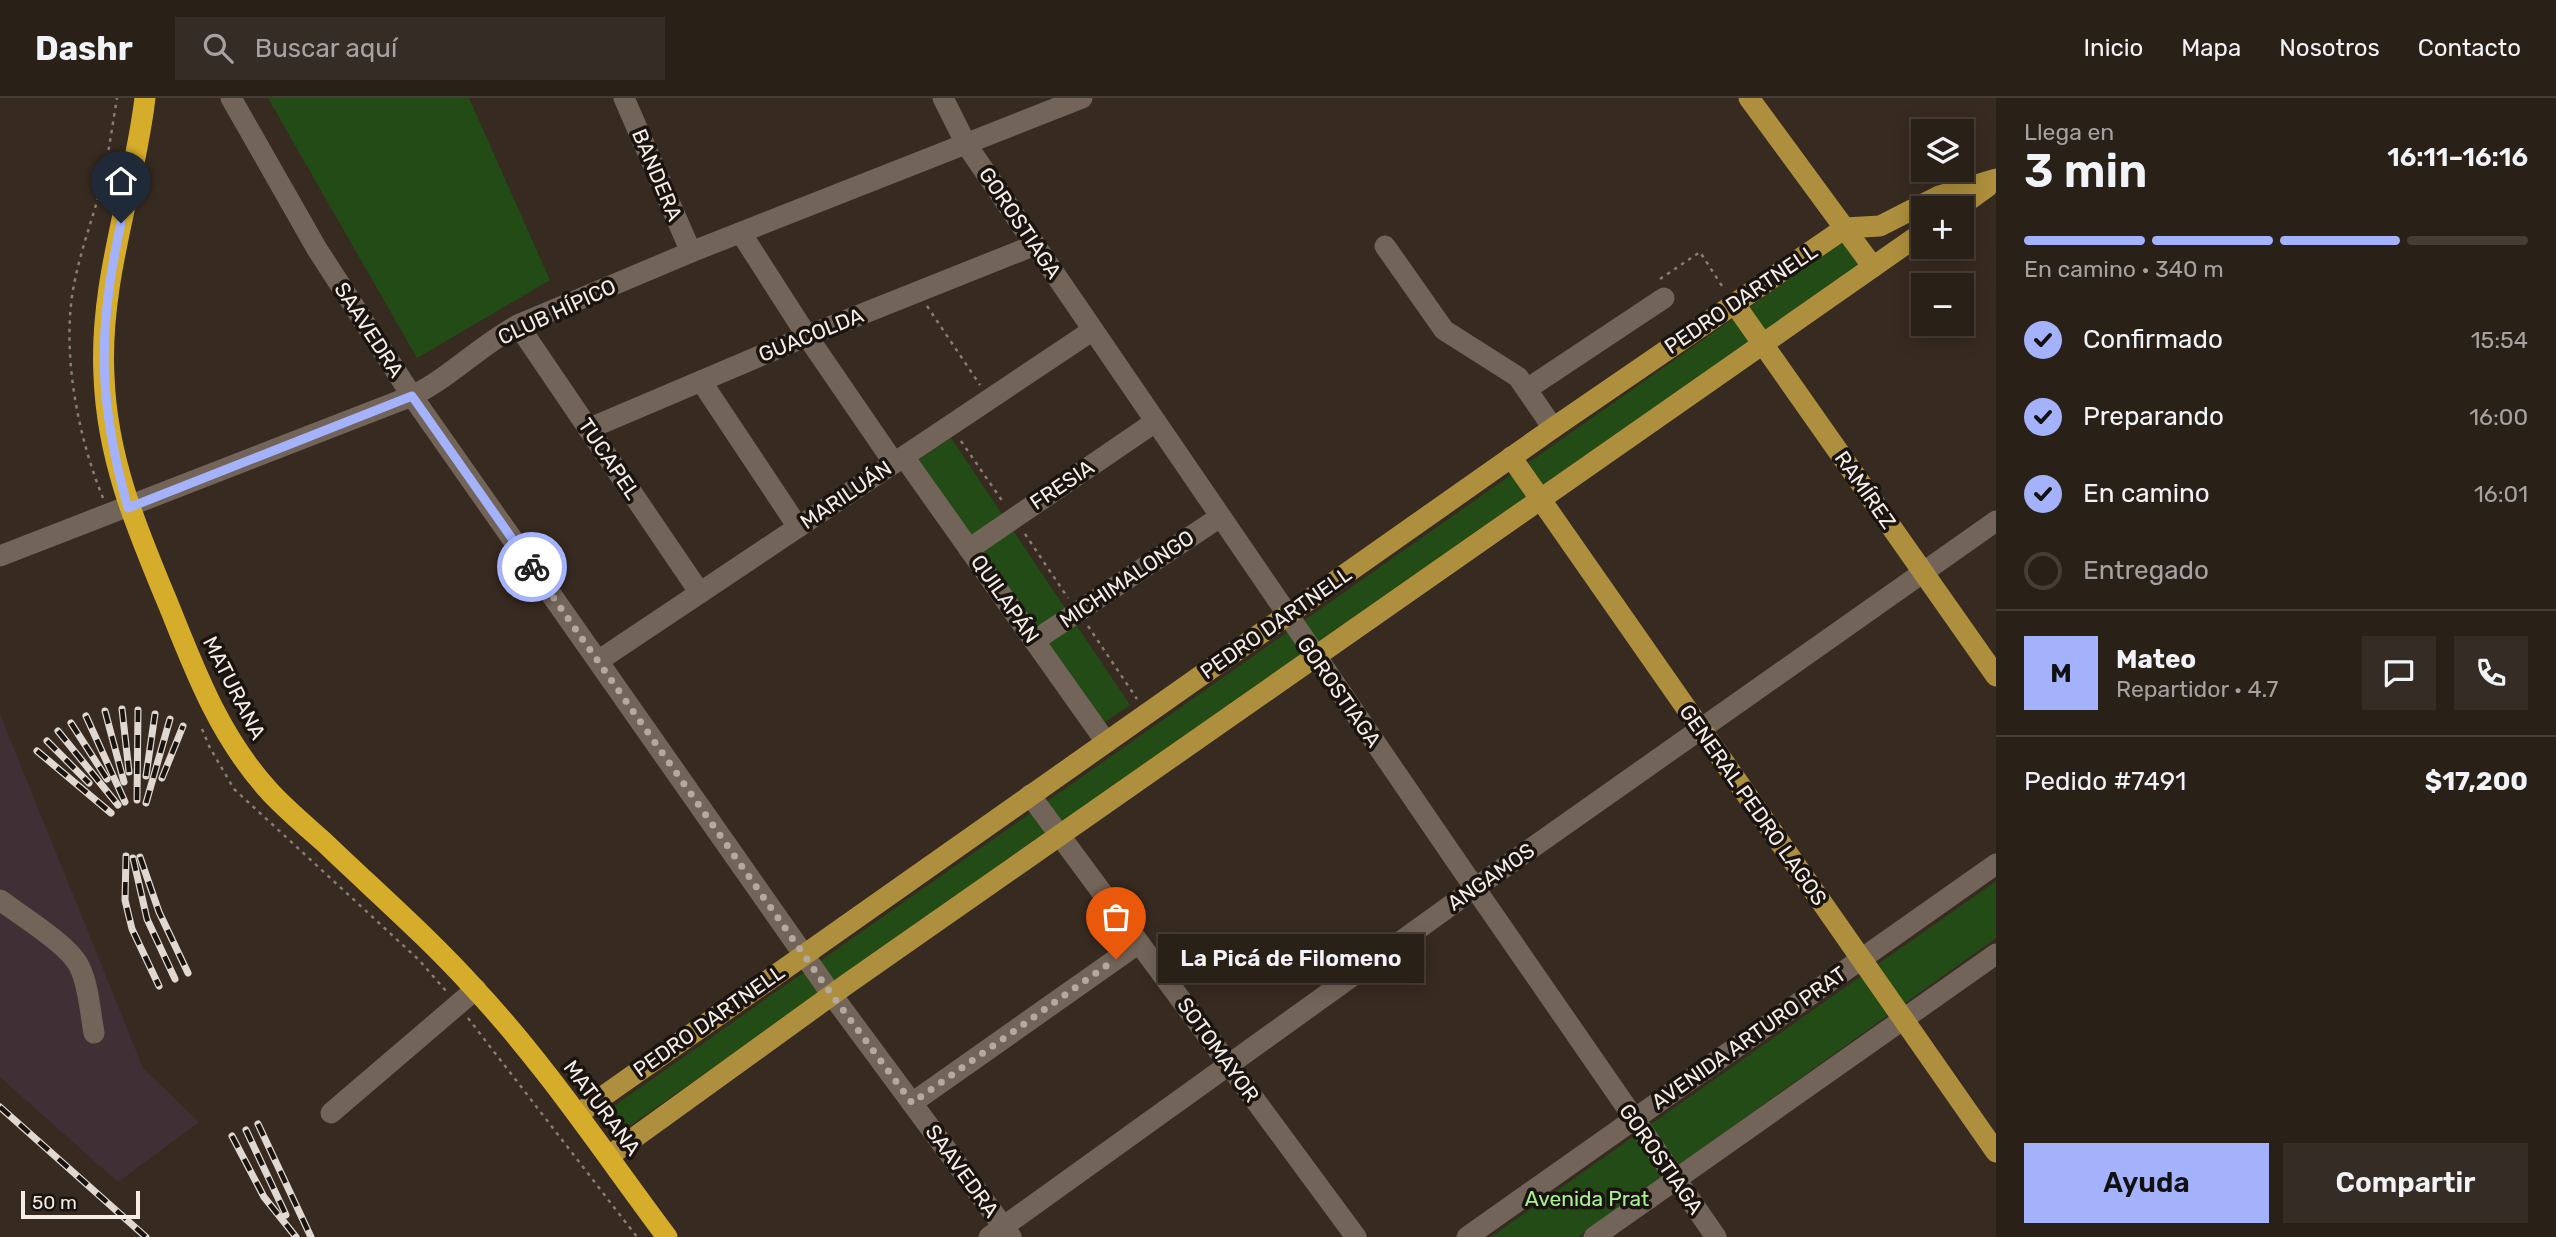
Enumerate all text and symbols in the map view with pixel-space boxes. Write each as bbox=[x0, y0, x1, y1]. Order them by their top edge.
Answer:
search box bbox=[175, 17, 665, 80]
text: Dashr bbox=[35, 29, 133, 68]
icon: search bbox=[199, 29, 237, 67]
text: Buscar aquí bbox=[255, 33, 397, 64]
text: Inicio bbox=[2084, 34, 2143, 62]
text: Mapa bbox=[2181, 34, 2241, 62]
text: Nosotros bbox=[2279, 34, 2380, 62]
text: Contacto bbox=[2418, 34, 2521, 62]
text: Llega en bbox=[2024, 118, 2114, 146]
map controls bbox=[1911, 119, 1974, 336]
button: layers bbox=[1911, 119, 1974, 182]
street label: BANDERA bbox=[627, 125, 688, 225]
text: 16:11–16:16 bbox=[2387, 142, 2528, 173]
text: 3 min bbox=[2024, 144, 2147, 199]
pin bbox=[91, 151, 151, 223]
icon: home bbox=[102, 162, 140, 200]
street label: GOROSTIAGA bbox=[974, 162, 1067, 283]
button: + bbox=[1911, 196, 1974, 259]
street label: PEDRO DARTNELL bbox=[1660, 238, 1822, 359]
text: En camino · 340 m bbox=[2024, 255, 2224, 283]
street label: CLUB HÍPICO bbox=[494, 273, 620, 350]
button: − bbox=[1911, 273, 1974, 336]
street label: SAAVEDRA bbox=[329, 277, 410, 382]
street label: GUACOLDA bbox=[755, 302, 867, 367]
icon: check bbox=[2024, 321, 2062, 359]
text: Confirmado bbox=[2083, 324, 2223, 355]
text: 15:54 bbox=[2471, 326, 2528, 354]
icon: check bbox=[2024, 398, 2062, 436]
text: Preparando bbox=[2083, 401, 2224, 432]
text: 16:00 bbox=[2469, 403, 2528, 431]
street label: TUCAPEL bbox=[573, 413, 646, 504]
street label: RAMÍREZ bbox=[1830, 446, 1901, 533]
street label: FRESIA bbox=[1025, 454, 1098, 515]
street label: MARILUÁN bbox=[795, 455, 896, 534]
icon: check bbox=[2024, 475, 2062, 513]
text: En camino bbox=[2083, 478, 2210, 509]
text: 16:01 bbox=[2474, 480, 2528, 508]
street label: MICHIMALONGO bbox=[1055, 524, 1199, 633]
courier bbox=[497, 532, 567, 602]
icon: bike bbox=[513, 548, 551, 586]
street label: QUILAPÁN bbox=[966, 550, 1045, 648]
text: Entregado bbox=[2083, 555, 2209, 586]
street label: PEDRO DARTNELL bbox=[1195, 561, 1356, 684]
street label: MATURANA bbox=[198, 632, 271, 744]
street label: GOROSTIAGA bbox=[1292, 632, 1387, 752]
button: chat bbox=[2362, 636, 2436, 710]
button: phone bbox=[2454, 636, 2528, 710]
text: Mateo bbox=[2116, 644, 2196, 675]
text: M bbox=[2050, 658, 2072, 689]
text: Repartidor · 4.7 bbox=[2116, 675, 2278, 703]
street label: GENERAL PEDRO LAGOS bbox=[1674, 699, 1832, 910]
text: Pedido #7491 bbox=[2024, 766, 2186, 797]
text: $17,200 bbox=[2425, 766, 2528, 797]
street label: ANGAMOS bbox=[1442, 837, 1539, 916]
pin bbox=[1086, 887, 1146, 959]
icon: bag bbox=[1097, 898, 1135, 936]
callout: La Picá de Filomeno bbox=[1158, 934, 1424, 984]
text: La Picá de Filomeno bbox=[1180, 944, 1402, 972]
street label: PEDRO DARTNELL bbox=[628, 959, 789, 1082]
street label: AVENIDA ARTURO PRAT bbox=[1647, 961, 1851, 1114]
street label: SOTOMAYOR bbox=[1172, 993, 1265, 1107]
street label: MATURANA bbox=[559, 1055, 646, 1160]
street label: GOROSTIAGA bbox=[1614, 1099, 1709, 1219]
street label: SAAVEDRA bbox=[920, 1119, 1004, 1222]
button: Ayuda bbox=[2024, 1143, 2269, 1223]
button: Compartir bbox=[2283, 1143, 2528, 1223]
park label: Avenida Prat bbox=[1525, 1186, 1649, 1211]
scale bar bbox=[21, 1188, 140, 1220]
text: 50 m bbox=[32, 1191, 77, 1214]

